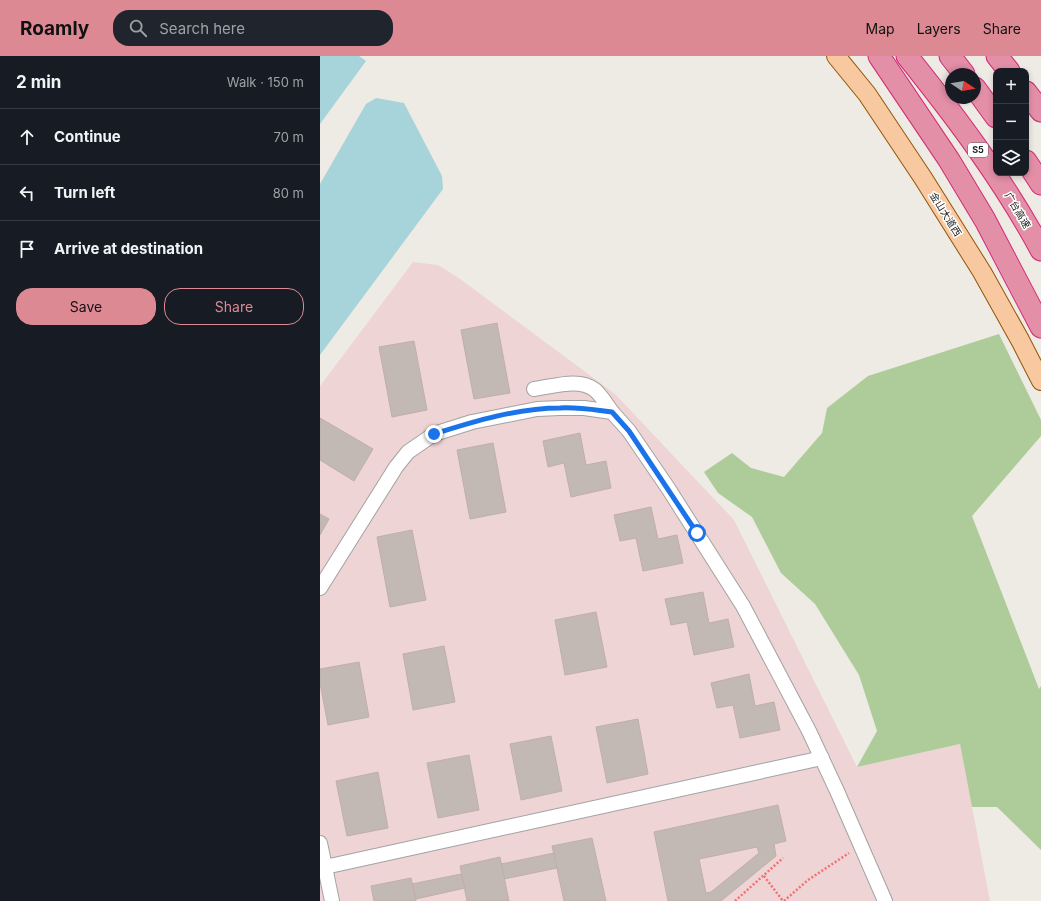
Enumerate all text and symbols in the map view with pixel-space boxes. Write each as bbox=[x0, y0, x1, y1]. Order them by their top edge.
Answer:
search box bbox=[113, 10, 393, 46]
text: Roamly bbox=[20, 17, 89, 40]
icon: search bbox=[127, 17, 149, 39]
text: Search here bbox=[159, 19, 245, 38]
text: Map bbox=[866, 20, 895, 37]
text: Layers bbox=[917, 20, 961, 37]
text: Share bbox=[983, 20, 1021, 37]
north arrow bbox=[945, 68, 981, 104]
map controls bbox=[993, 68, 1029, 176]
button: + bbox=[993, 68, 1029, 104]
text: 2 min bbox=[16, 72, 61, 92]
text: Walk · 150 m bbox=[227, 74, 304, 90]
button: − bbox=[993, 104, 1029, 140]
icon: ahead bbox=[16, 126, 38, 148]
text: Continue bbox=[54, 127, 121, 146]
text: 70 m bbox=[274, 129, 304, 145]
button: layers bbox=[993, 140, 1029, 176]
road number: S5 bbox=[968, 143, 988, 157]
icon: left bbox=[16, 182, 38, 204]
text: Turn left bbox=[54, 183, 115, 202]
text: 80 m bbox=[273, 185, 304, 201]
street label: 金山大道西 bbox=[928, 190, 964, 238]
street label: 广台高速 bbox=[1003, 190, 1033, 230]
icon: arrive bbox=[16, 238, 38, 260]
text: Arrive at destination bbox=[54, 239, 203, 258]
button: Save bbox=[16, 288, 156, 325]
button: Share bbox=[164, 288, 304, 325]
route end bbox=[425, 425, 443, 443]
route start bbox=[688, 524, 706, 542]

